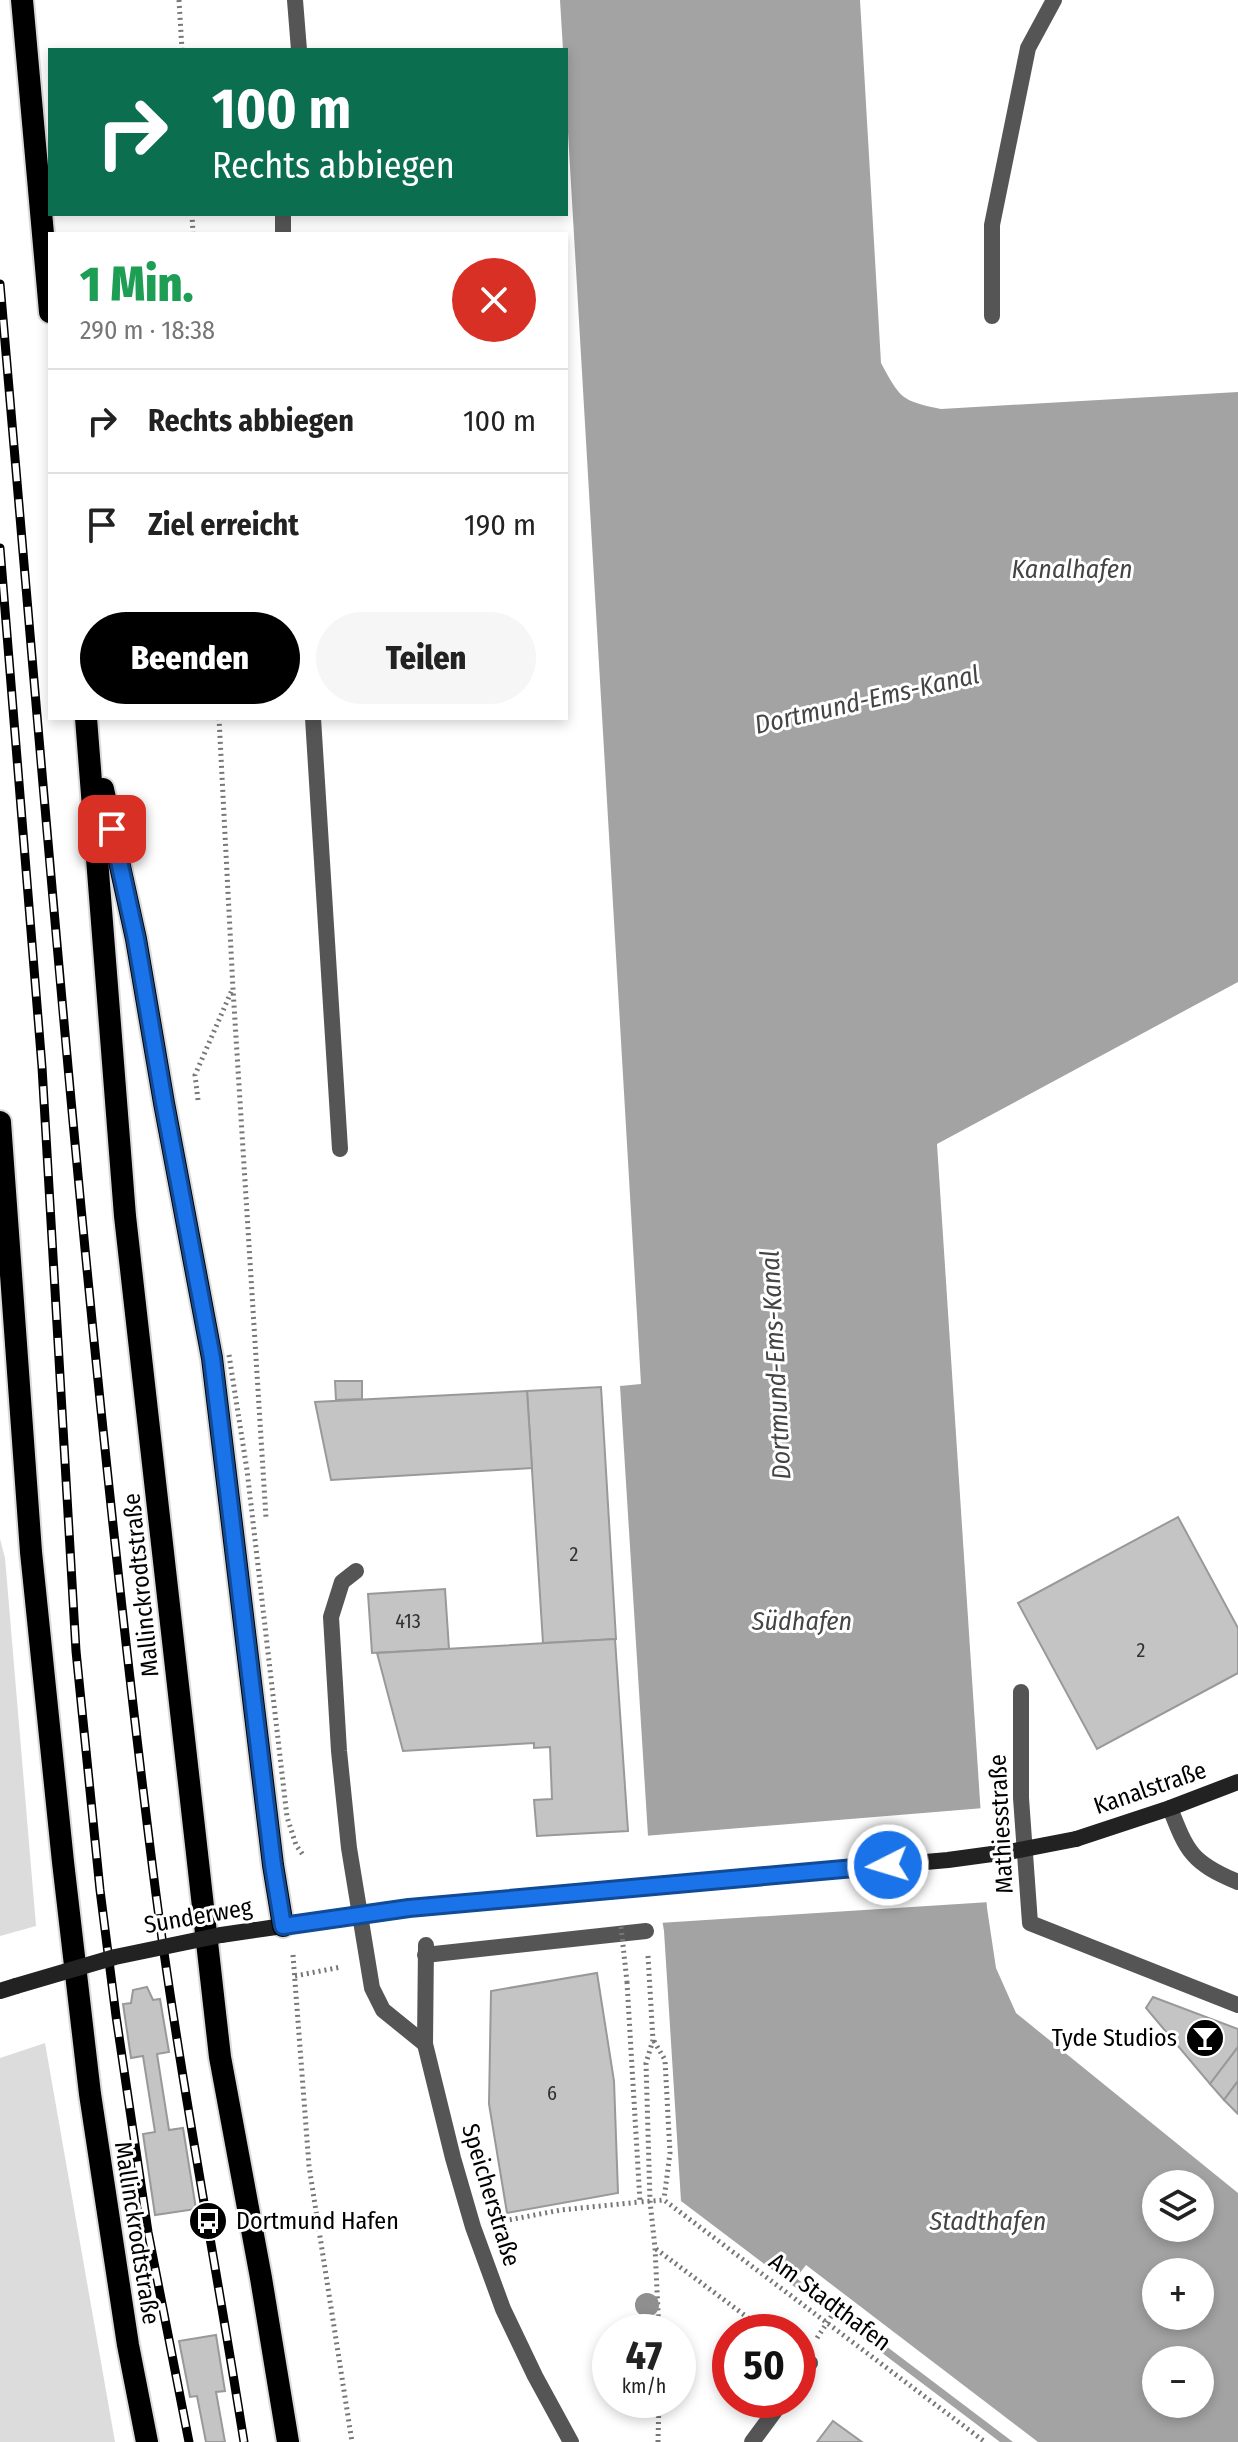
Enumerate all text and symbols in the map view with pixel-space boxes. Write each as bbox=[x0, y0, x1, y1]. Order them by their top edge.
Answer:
text: 100 m bbox=[212, 76, 351, 143]
icon: right bbox=[80, 80, 184, 184]
text: Rechts abbiegen bbox=[212, 144, 455, 188]
text: 1 Min. bbox=[80, 256, 194, 314]
button: close bbox=[452, 258, 536, 342]
text: 290 m · 18:38 bbox=[80, 315, 215, 346]
icon: right bbox=[80, 399, 124, 443]
text: Rechts abbiegen bbox=[148, 403, 354, 439]
text: 100 m bbox=[463, 403, 536, 439]
icon: arrive bbox=[80, 503, 124, 547]
text: Ziel erreicht bbox=[148, 507, 299, 543]
text: 190 m bbox=[464, 507, 536, 543]
water label: Kanalhafen bbox=[1011, 554, 1133, 585]
button: Beenden bbox=[80, 612, 300, 704]
button: Teilen bbox=[316, 612, 536, 704]
water label: Dortmund-Ems-Kanal bbox=[752, 659, 982, 741]
pin bbox=[78, 795, 146, 863]
icon: arrive bbox=[90, 807, 134, 851]
water label: Dortmund-Ems-Kanal bbox=[755, 1249, 797, 1480]
street label: Mallinckrodtstraße bbox=[117, 1492, 165, 1678]
house number: 2 bbox=[570, 1542, 579, 1566]
water label: Südhafen bbox=[751, 1606, 852, 1637]
house number: 413 bbox=[395, 1609, 421, 1633]
house number: 2 bbox=[1137, 1638, 1146, 1662]
street label: Mathiesstraße bbox=[983, 1754, 1019, 1894]
street label: Kanalstraße bbox=[1090, 1756, 1210, 1820]
position arrow bbox=[846, 1823, 930, 1907]
street label: Sunderweg bbox=[142, 1893, 255, 1939]
bar icon: Tyde Studios bbox=[1184, 2017, 1226, 2059]
place label: Tyde Studios bbox=[1052, 2024, 1177, 2052]
house number: 6 bbox=[547, 2081, 557, 2105]
street label: Speicherstraße bbox=[456, 2120, 526, 2270]
street label: Mallinckrodtstraße bbox=[109, 2140, 165, 2326]
map controls bbox=[1142, 2170, 1214, 2418]
button: layers bbox=[1142, 2170, 1214, 2242]
bus stop icon: Dortmund Hafen bbox=[187, 2200, 229, 2242]
water label: Stadthafen bbox=[929, 2206, 1046, 2237]
place label: Dortmund Hafen bbox=[236, 2207, 399, 2235]
street label: Am Stadthafen bbox=[764, 2247, 896, 2357]
button: + bbox=[1142, 2258, 1214, 2330]
speed limit sign: 50 bbox=[712, 2314, 816, 2418]
text: 47 bbox=[626, 2332, 662, 2380]
button: − bbox=[1142, 2346, 1214, 2418]
text: km/h bbox=[622, 2374, 666, 2398]

